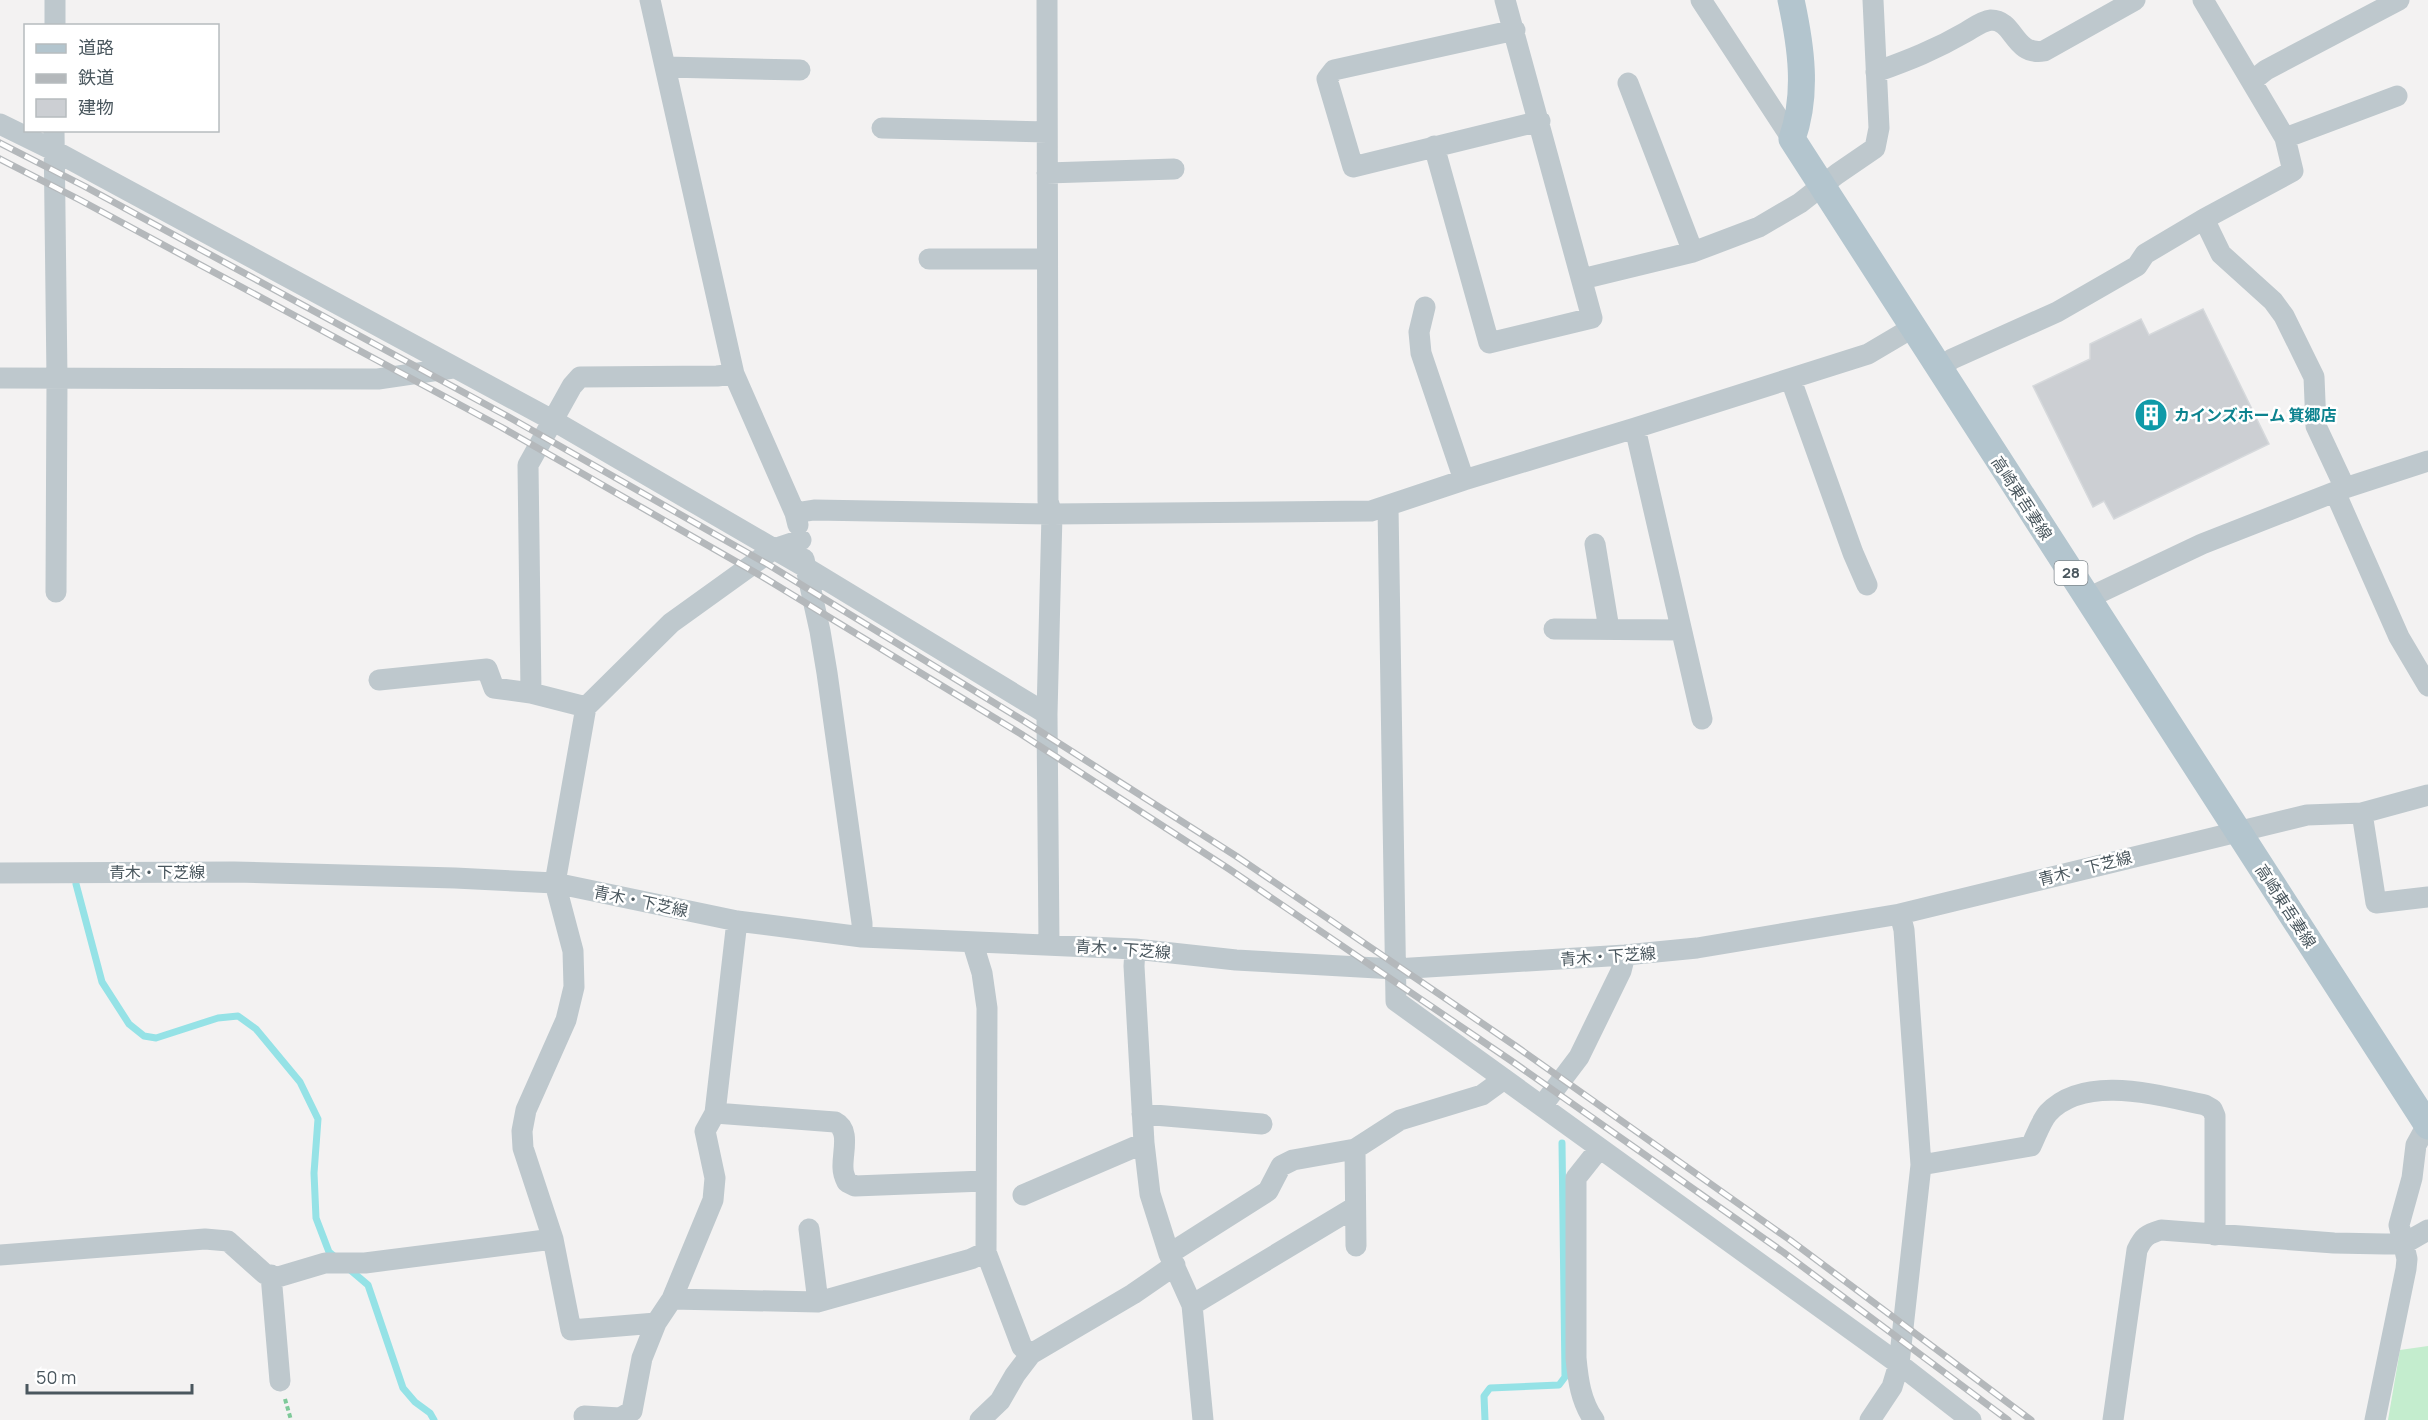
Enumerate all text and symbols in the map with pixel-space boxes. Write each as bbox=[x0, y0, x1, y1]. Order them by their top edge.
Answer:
legend bbox=[24, 24, 219, 132]
text: 道路 bbox=[78, 35, 114, 59]
text: 鉄道 bbox=[78, 65, 114, 89]
text: 建物 bbox=[78, 95, 114, 119]
building icon: カインズホーム 箕郷店 bbox=[2133, 397, 2169, 433]
place label: カインズホーム 箕郷店 bbox=[2174, 404, 2336, 426]
street label: 高崎東吾妻線 bbox=[1987, 452, 2057, 544]
road number: 28 bbox=[2054, 561, 2088, 585]
street label: 青木・下芝線 bbox=[2036, 846, 2134, 890]
street label: 高崎東吾妻線 bbox=[2251, 860, 2321, 952]
street label: 青木・下芝線 bbox=[109, 861, 205, 883]
street label: 青木・下芝線 bbox=[592, 880, 690, 922]
street label: 青木・下芝線 bbox=[1074, 935, 1172, 963]
street label: 青木・下芝線 bbox=[1559, 942, 1657, 970]
scale bar bbox=[27, 1357, 192, 1395]
text: 50 m bbox=[36, 1365, 76, 1389]

